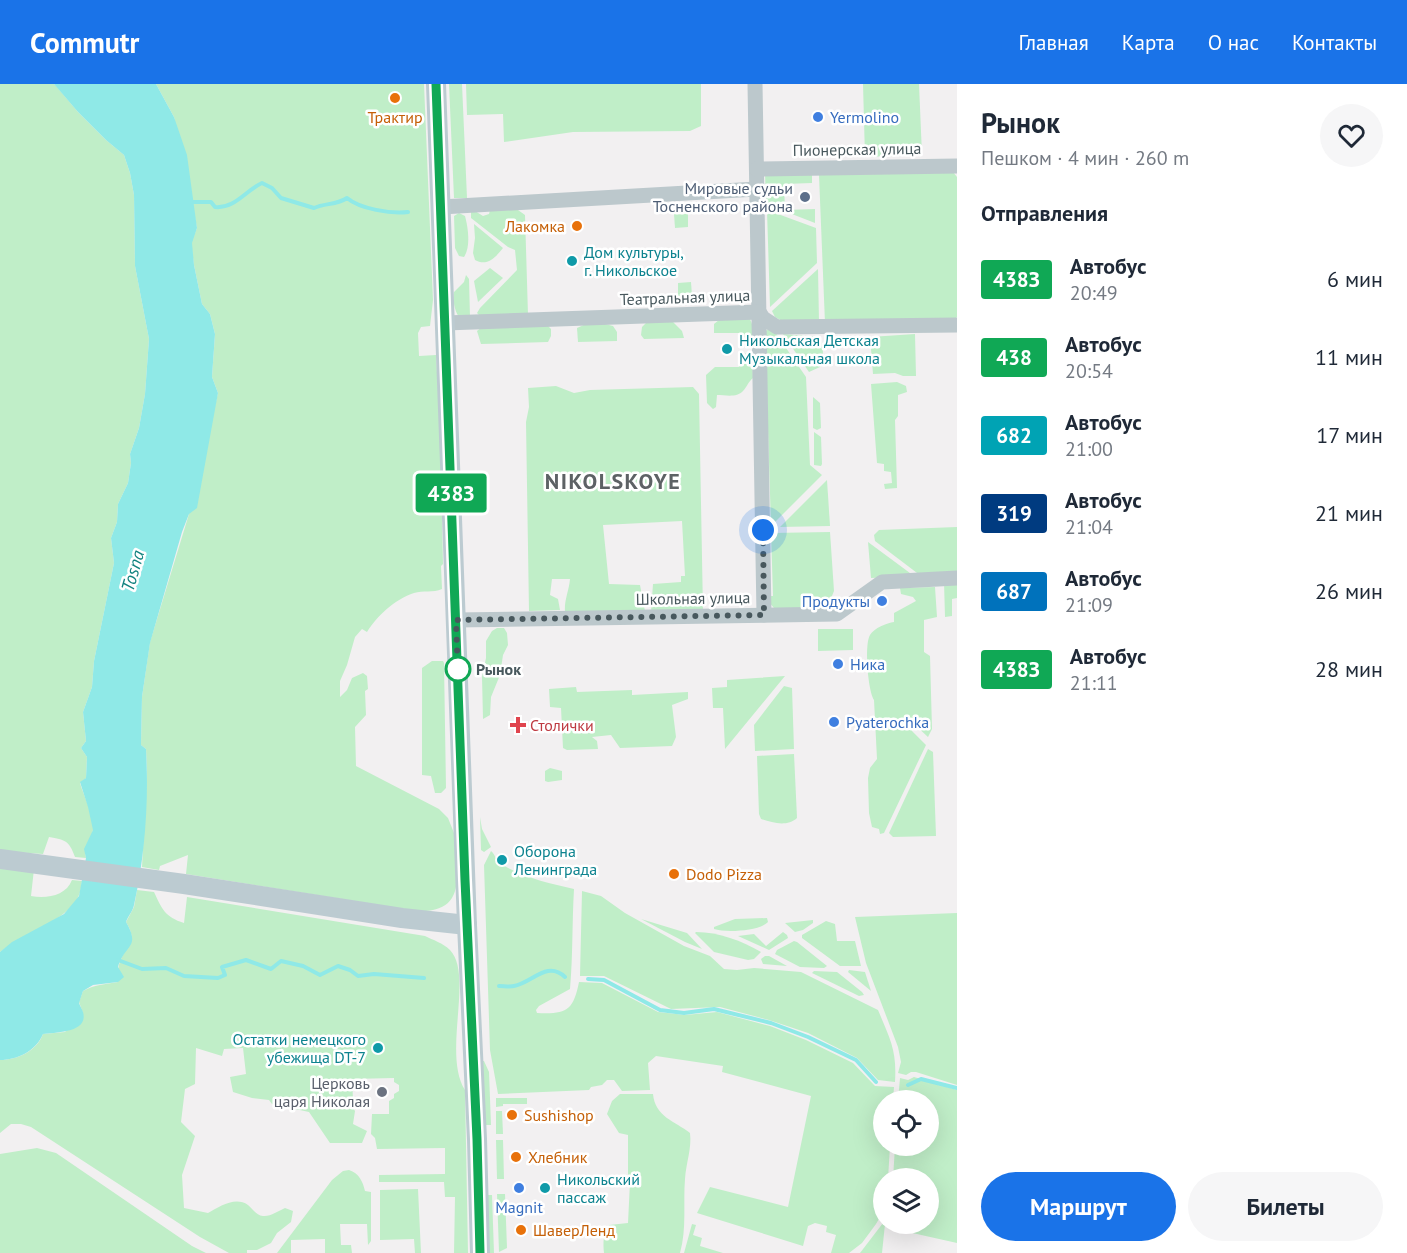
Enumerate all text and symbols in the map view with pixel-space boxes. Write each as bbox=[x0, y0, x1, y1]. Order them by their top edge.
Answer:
text: Commutr bbox=[30, 24, 139, 61]
text: Главная bbox=[1018, 29, 1089, 56]
text: Карта bbox=[1122, 29, 1175, 56]
text: О нас bbox=[1208, 29, 1259, 56]
text: Контакты bbox=[1292, 29, 1377, 56]
marker: Трактир bbox=[388, 91, 402, 105]
text: Рынок bbox=[981, 104, 1060, 141]
button: heart bbox=[1320, 104, 1383, 167]
place label: Трактир bbox=[367, 107, 423, 127]
place label: Yermolino bbox=[830, 107, 899, 127]
marker: Yermolino bbox=[811, 110, 825, 124]
street label: Пионерская улица bbox=[792, 138, 922, 160]
text: Пешком · 4 мин · 260 m bbox=[981, 145, 1189, 171]
place label: Мировые судьи Тосненского района bbox=[653, 178, 793, 216]
marker: Мировые судьи Тосненского района bbox=[798, 190, 812, 204]
text: Отправления bbox=[981, 199, 1108, 227]
place label: Лакомка bbox=[504, 216, 565, 236]
marker: Лакомка bbox=[570, 219, 584, 233]
place label: Дом культуры, г. Никольское bbox=[584, 242, 684, 280]
text: Автобус bbox=[1070, 252, 1147, 280]
marker: Дом культуры, г. Никольское bbox=[565, 254, 579, 268]
text: 6 мин bbox=[1327, 265, 1383, 293]
text: 438З bbox=[993, 266, 1040, 293]
text: 20:49 bbox=[1070, 280, 1118, 306]
street label: Театральная улица bbox=[619, 285, 751, 309]
place label: Никольская Детская Музыкальная школа bbox=[739, 330, 880, 368]
text: Автобус bbox=[1065, 330, 1142, 358]
marker: Никольская Детская Музыкальная школа bbox=[720, 342, 734, 356]
text: 11 мин bbox=[1315, 343, 1383, 371]
text: 438 bbox=[996, 344, 1032, 371]
text: 20:54 bbox=[1065, 358, 1113, 384]
text: Автобус bbox=[1065, 408, 1142, 436]
text: 17 мин bbox=[1316, 421, 1383, 449]
text: 682 bbox=[996, 422, 1032, 449]
text: 21:00 bbox=[1065, 436, 1113, 462]
district label: NIKOLSKOYE bbox=[545, 467, 681, 495]
line badge: 438З bbox=[409, 474, 493, 512]
text: 438З bbox=[428, 480, 474, 507]
text: Автобус bbox=[1065, 486, 1142, 514]
text: 21 мин bbox=[1315, 499, 1383, 527]
text: 319 bbox=[996, 500, 1032, 527]
text: 21:04 bbox=[1065, 514, 1113, 540]
your location bbox=[748, 515, 778, 545]
water label: Tosna bbox=[116, 547, 149, 594]
text: Автобус bbox=[1065, 564, 1142, 592]
text: 26 мин bbox=[1315, 577, 1383, 605]
text: 687 bbox=[996, 578, 1032, 605]
street label: Школьная улица bbox=[636, 587, 750, 609]
place label: Продукты bbox=[802, 591, 870, 611]
text: 21:09 bbox=[1065, 592, 1113, 618]
marker: Продукты bbox=[875, 594, 889, 608]
text: Автобус bbox=[1070, 642, 1147, 670]
place label: Ника bbox=[850, 654, 885, 674]
text: 28 мин bbox=[1315, 655, 1383, 683]
marker: Рынок bbox=[445, 656, 471, 682]
text: 438З bbox=[993, 656, 1040, 683]
marker: Ника bbox=[831, 657, 845, 671]
place label: Рынок bbox=[476, 659, 521, 679]
text: 21:11 bbox=[1070, 670, 1118, 696]
place label: Pyaterochka bbox=[846, 712, 929, 732]
place label: Столички bbox=[530, 715, 594, 735]
marker: Pyaterochka bbox=[827, 715, 841, 729]
marker: Столички bbox=[511, 718, 525, 732]
place label: Оборона Ленинграда bbox=[513, 841, 597, 879]
marker: Оборона Ленинграда bbox=[495, 853, 509, 867]
place label: Dodo Pizza bbox=[686, 864, 762, 884]
marker: Dodo Pizza bbox=[667, 867, 681, 881]
place label: Остатки немецкого убежища DT-7 bbox=[233, 1029, 366, 1067]
marker: Остатки немецкого убежища DT-7 bbox=[371, 1041, 385, 1055]
place label: Церковь царя Николая bbox=[274, 1073, 370, 1111]
marker: Церковь царя Николая bbox=[375, 1085, 389, 1099]
map controls bbox=[873, 1090, 939, 1234]
button: locate bbox=[873, 1090, 939, 1156]
place label: Sushishop bbox=[524, 1105, 594, 1125]
marker: Sushishop bbox=[505, 1108, 519, 1122]
place label: Хлебник bbox=[528, 1147, 588, 1167]
marker: Хлебник bbox=[509, 1150, 523, 1164]
button: layers bbox=[873, 1168, 939, 1234]
place label: Никольский пассаж bbox=[557, 1169, 640, 1207]
button: Маршрут bbox=[981, 1172, 1176, 1241]
button: Билеты bbox=[1188, 1172, 1383, 1241]
marker: Magnit bbox=[512, 1181, 526, 1195]
marker: Никольский пассаж bbox=[538, 1181, 552, 1195]
place label: Magnit bbox=[495, 1197, 543, 1217]
place label: ШаверЛенд bbox=[533, 1220, 615, 1240]
marker: ШаверЛенд bbox=[514, 1223, 528, 1237]

